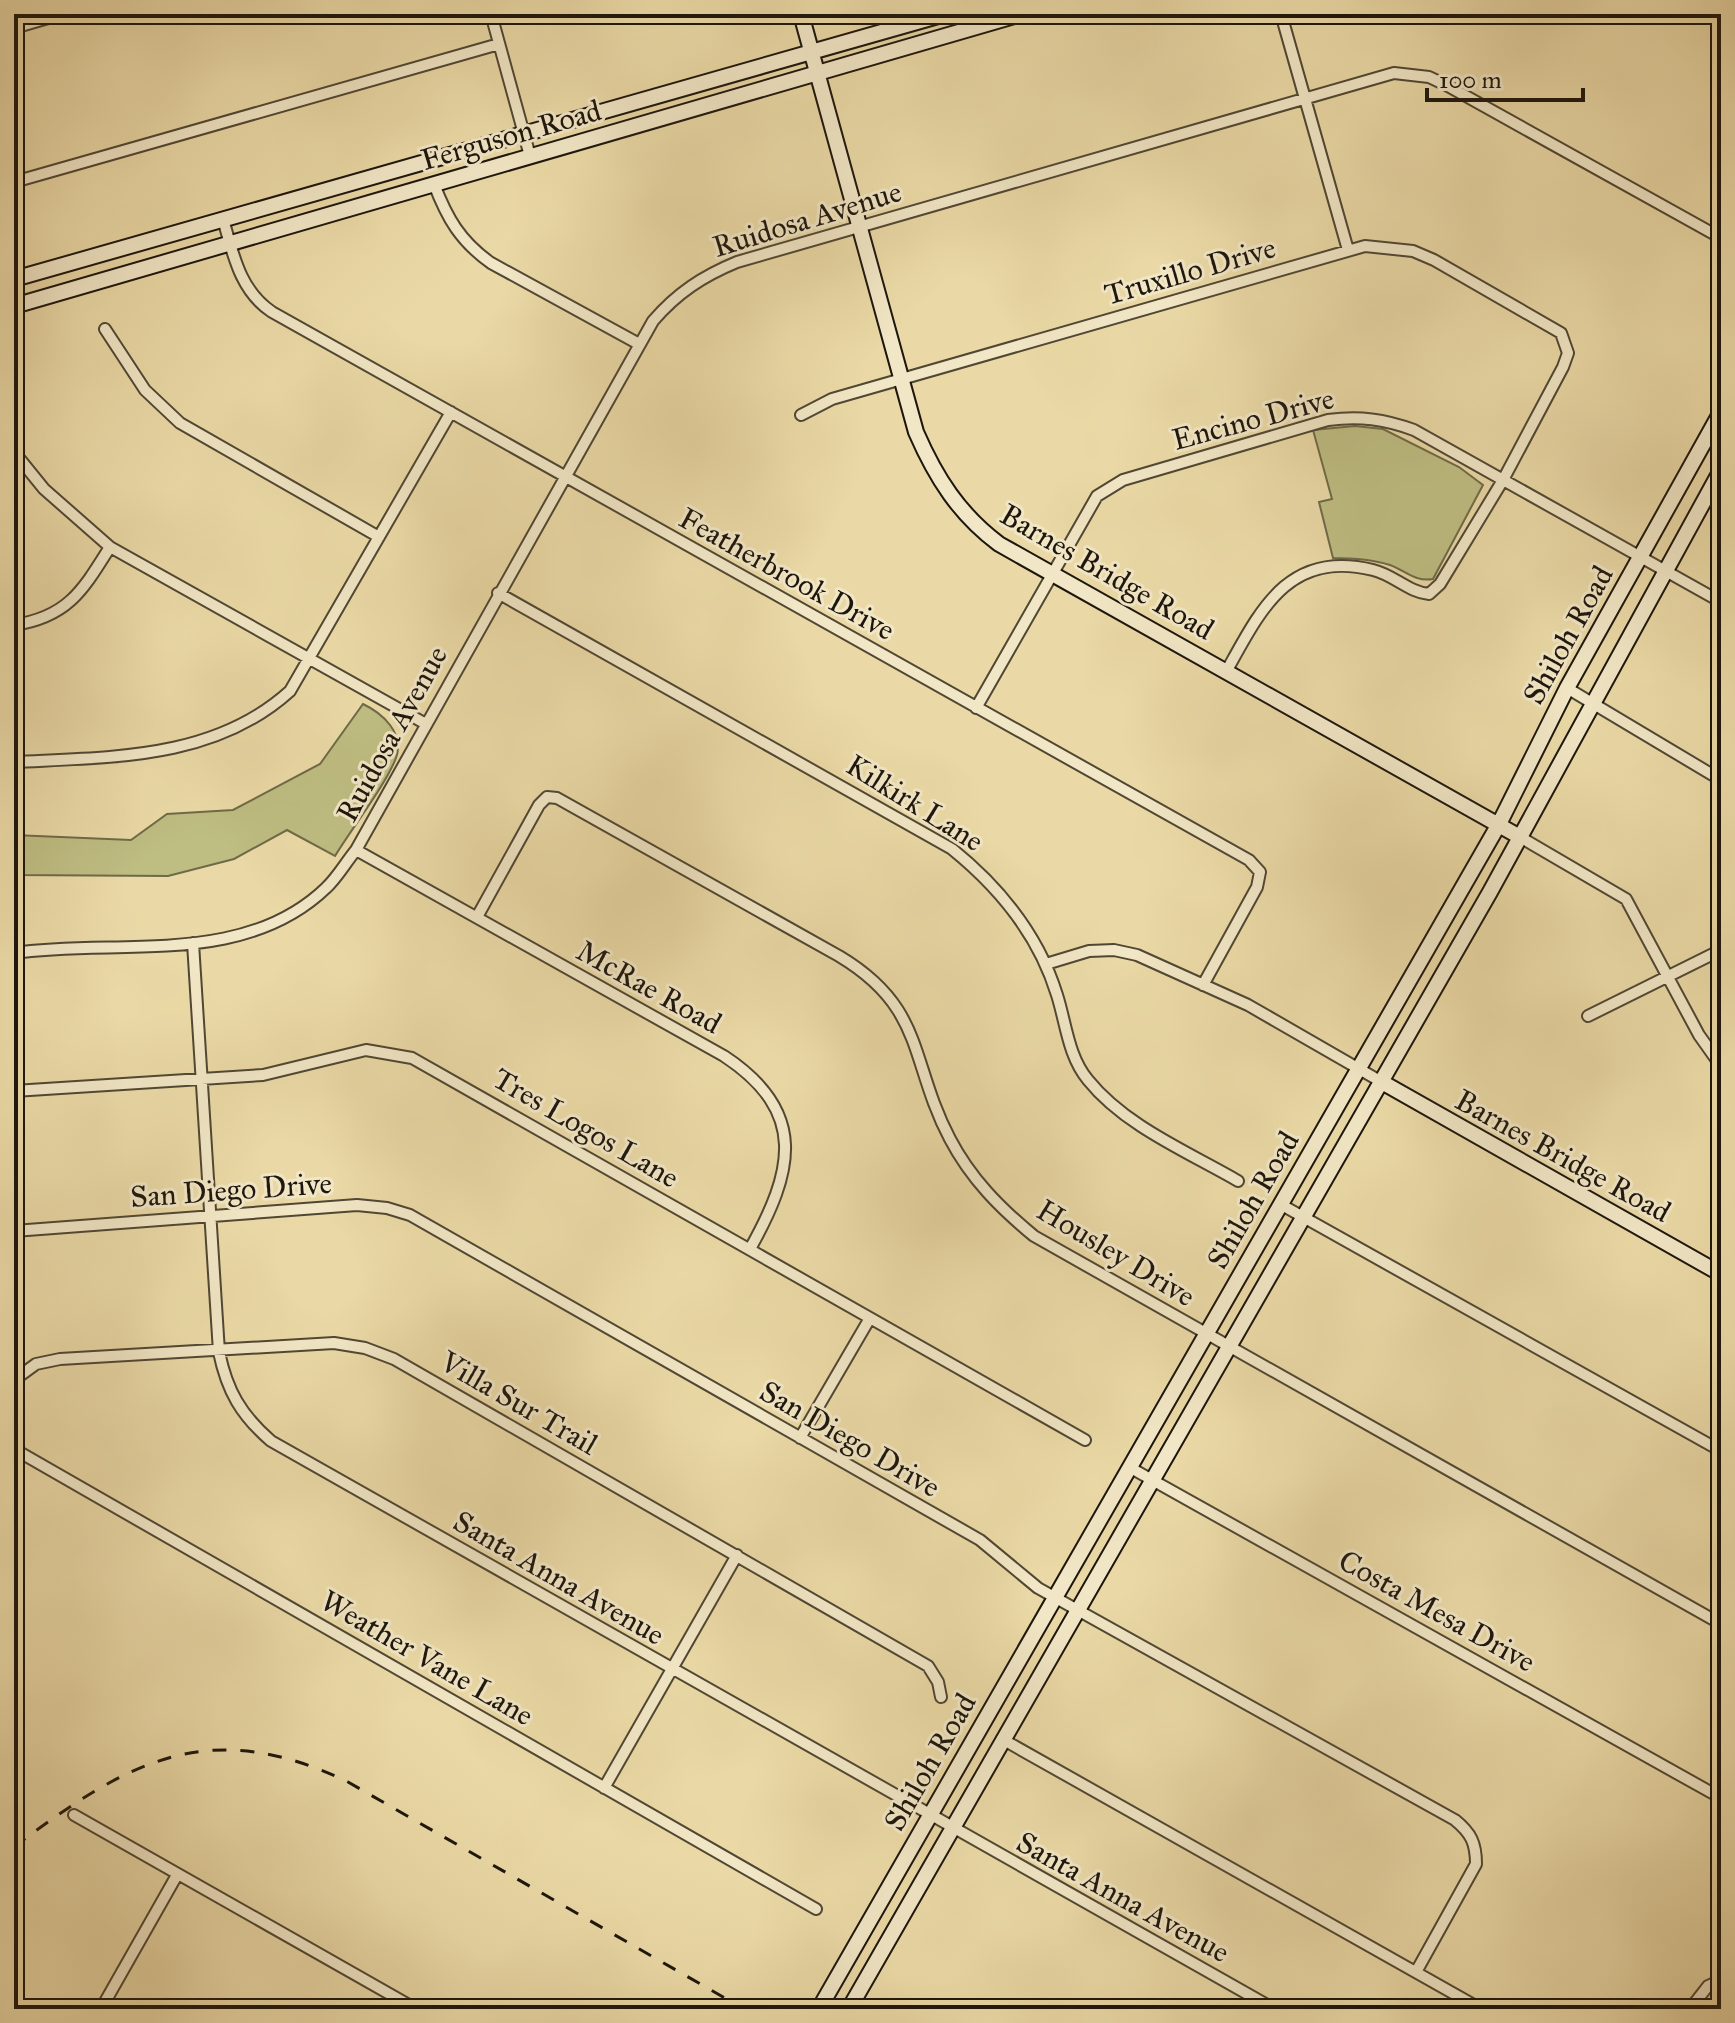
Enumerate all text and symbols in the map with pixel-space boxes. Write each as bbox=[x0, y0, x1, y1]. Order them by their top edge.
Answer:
scale bar bbox=[1427, 52, 1583, 102]
text: 100 m bbox=[1439, 65, 1502, 95]
street label: Ferguson Road bbox=[417, 92, 605, 178]
street label: Ruidosa Avenue bbox=[708, 173, 906, 265]
street label: Truxillo Drive bbox=[1100, 229, 1280, 313]
street label: Encino Drive bbox=[1168, 380, 1338, 458]
street label: Barnes Bridge Road bbox=[994, 496, 1220, 648]
street label: Featherbrook Drive bbox=[673, 500, 901, 648]
street label: Shiloh Road bbox=[1515, 560, 1621, 710]
street label: Ruidosa Avenue bbox=[329, 640, 455, 828]
street label: Kilkirk Lane bbox=[840, 747, 990, 859]
street label: McRae Road bbox=[570, 933, 728, 1041]
street label: Tres Logos Lane bbox=[487, 1060, 685, 1196]
street label: Barnes Bridge Road bbox=[1449, 1082, 1677, 1230]
street label: Shiloh Road bbox=[1199, 1125, 1307, 1275]
street label: San Diego Drive bbox=[129, 1165, 333, 1215]
street label: Housley Drive bbox=[1030, 1192, 1202, 1314]
street label: Villa Sur Trail bbox=[433, 1343, 605, 1463]
street label: San Diego Drive bbox=[754, 1373, 946, 1505]
street label: Santa Anna Avenue bbox=[447, 1503, 671, 1653]
street label: Costa Mesa Drive bbox=[1332, 1542, 1542, 1680]
street label: Weather Vane Lane bbox=[314, 1582, 540, 1734]
street label: Shiloh Road bbox=[876, 1687, 984, 1837]
street label: Santa Anna Avenue bbox=[1010, 1824, 1236, 1970]

